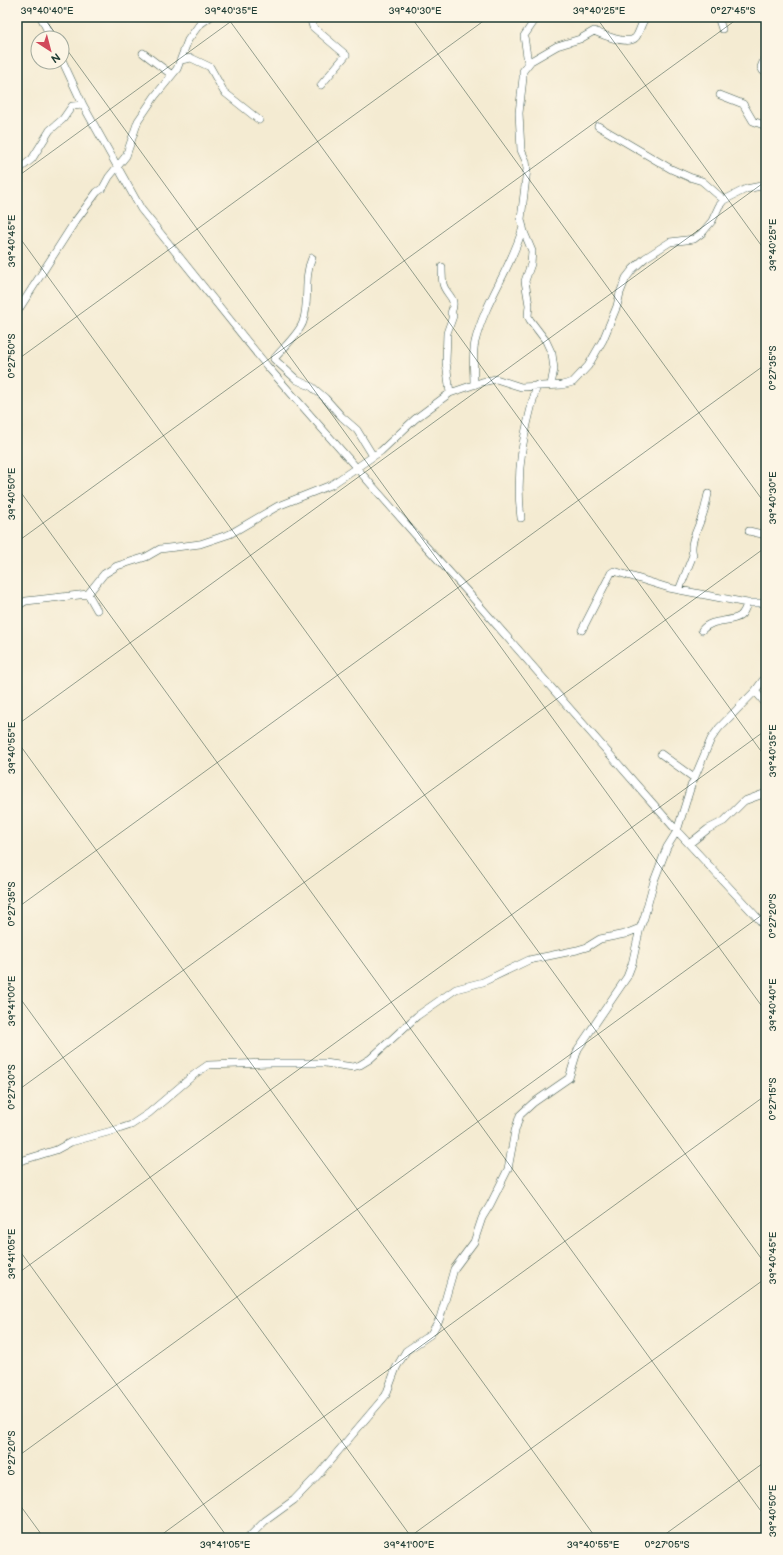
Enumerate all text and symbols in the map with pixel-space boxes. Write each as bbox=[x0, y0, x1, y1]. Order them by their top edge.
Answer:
text: 39°40'40"E bbox=[20, 5, 74, 17]
text: 39°40'35"E bbox=[205, 5, 258, 17]
text: 39°40'30"E bbox=[388, 5, 442, 17]
text: 39°40'25"E bbox=[573, 5, 626, 17]
text: 0°27'45"S bbox=[710, 5, 756, 17]
north arrow bbox=[30, 30, 70, 70]
text: N bbox=[48, 50, 63, 65]
text: 39°40'45"E bbox=[6, 214, 18, 267]
text: 39°40'25"E bbox=[767, 218, 779, 271]
text: 0°27'50"S bbox=[6, 334, 18, 378]
text: 0°27'35"S bbox=[767, 345, 779, 391]
text: 39°40'50"E bbox=[6, 467, 18, 520]
text: 39°40'30"E bbox=[767, 471, 779, 525]
text: 39°40'55"E bbox=[6, 721, 18, 774]
text: 39°40'35"E bbox=[767, 724, 779, 777]
text: 0°27'35"S bbox=[6, 881, 18, 927]
text: 0°27'20"S bbox=[767, 893, 779, 939]
text: 39°41'00"E bbox=[6, 975, 18, 1026]
text: 39°40'40"E bbox=[767, 978, 779, 1032]
text: 0°27'30"S bbox=[6, 1064, 18, 1110]
text: 0°27'15"S bbox=[767, 1078, 779, 1120]
text: 39°41'05"E bbox=[6, 1228, 18, 1279]
text: 39°40'45"E bbox=[767, 1231, 779, 1284]
text: 0°27'20"S bbox=[6, 1430, 18, 1476]
text: 39°40'50"E bbox=[767, 1484, 779, 1537]
text: 39°41'05"E bbox=[200, 1539, 251, 1551]
text: 39°41'00"E bbox=[384, 1539, 435, 1551]
text: 39°40'55"E bbox=[567, 1539, 620, 1551]
text: 0°27'05"S bbox=[645, 1539, 689, 1551]

